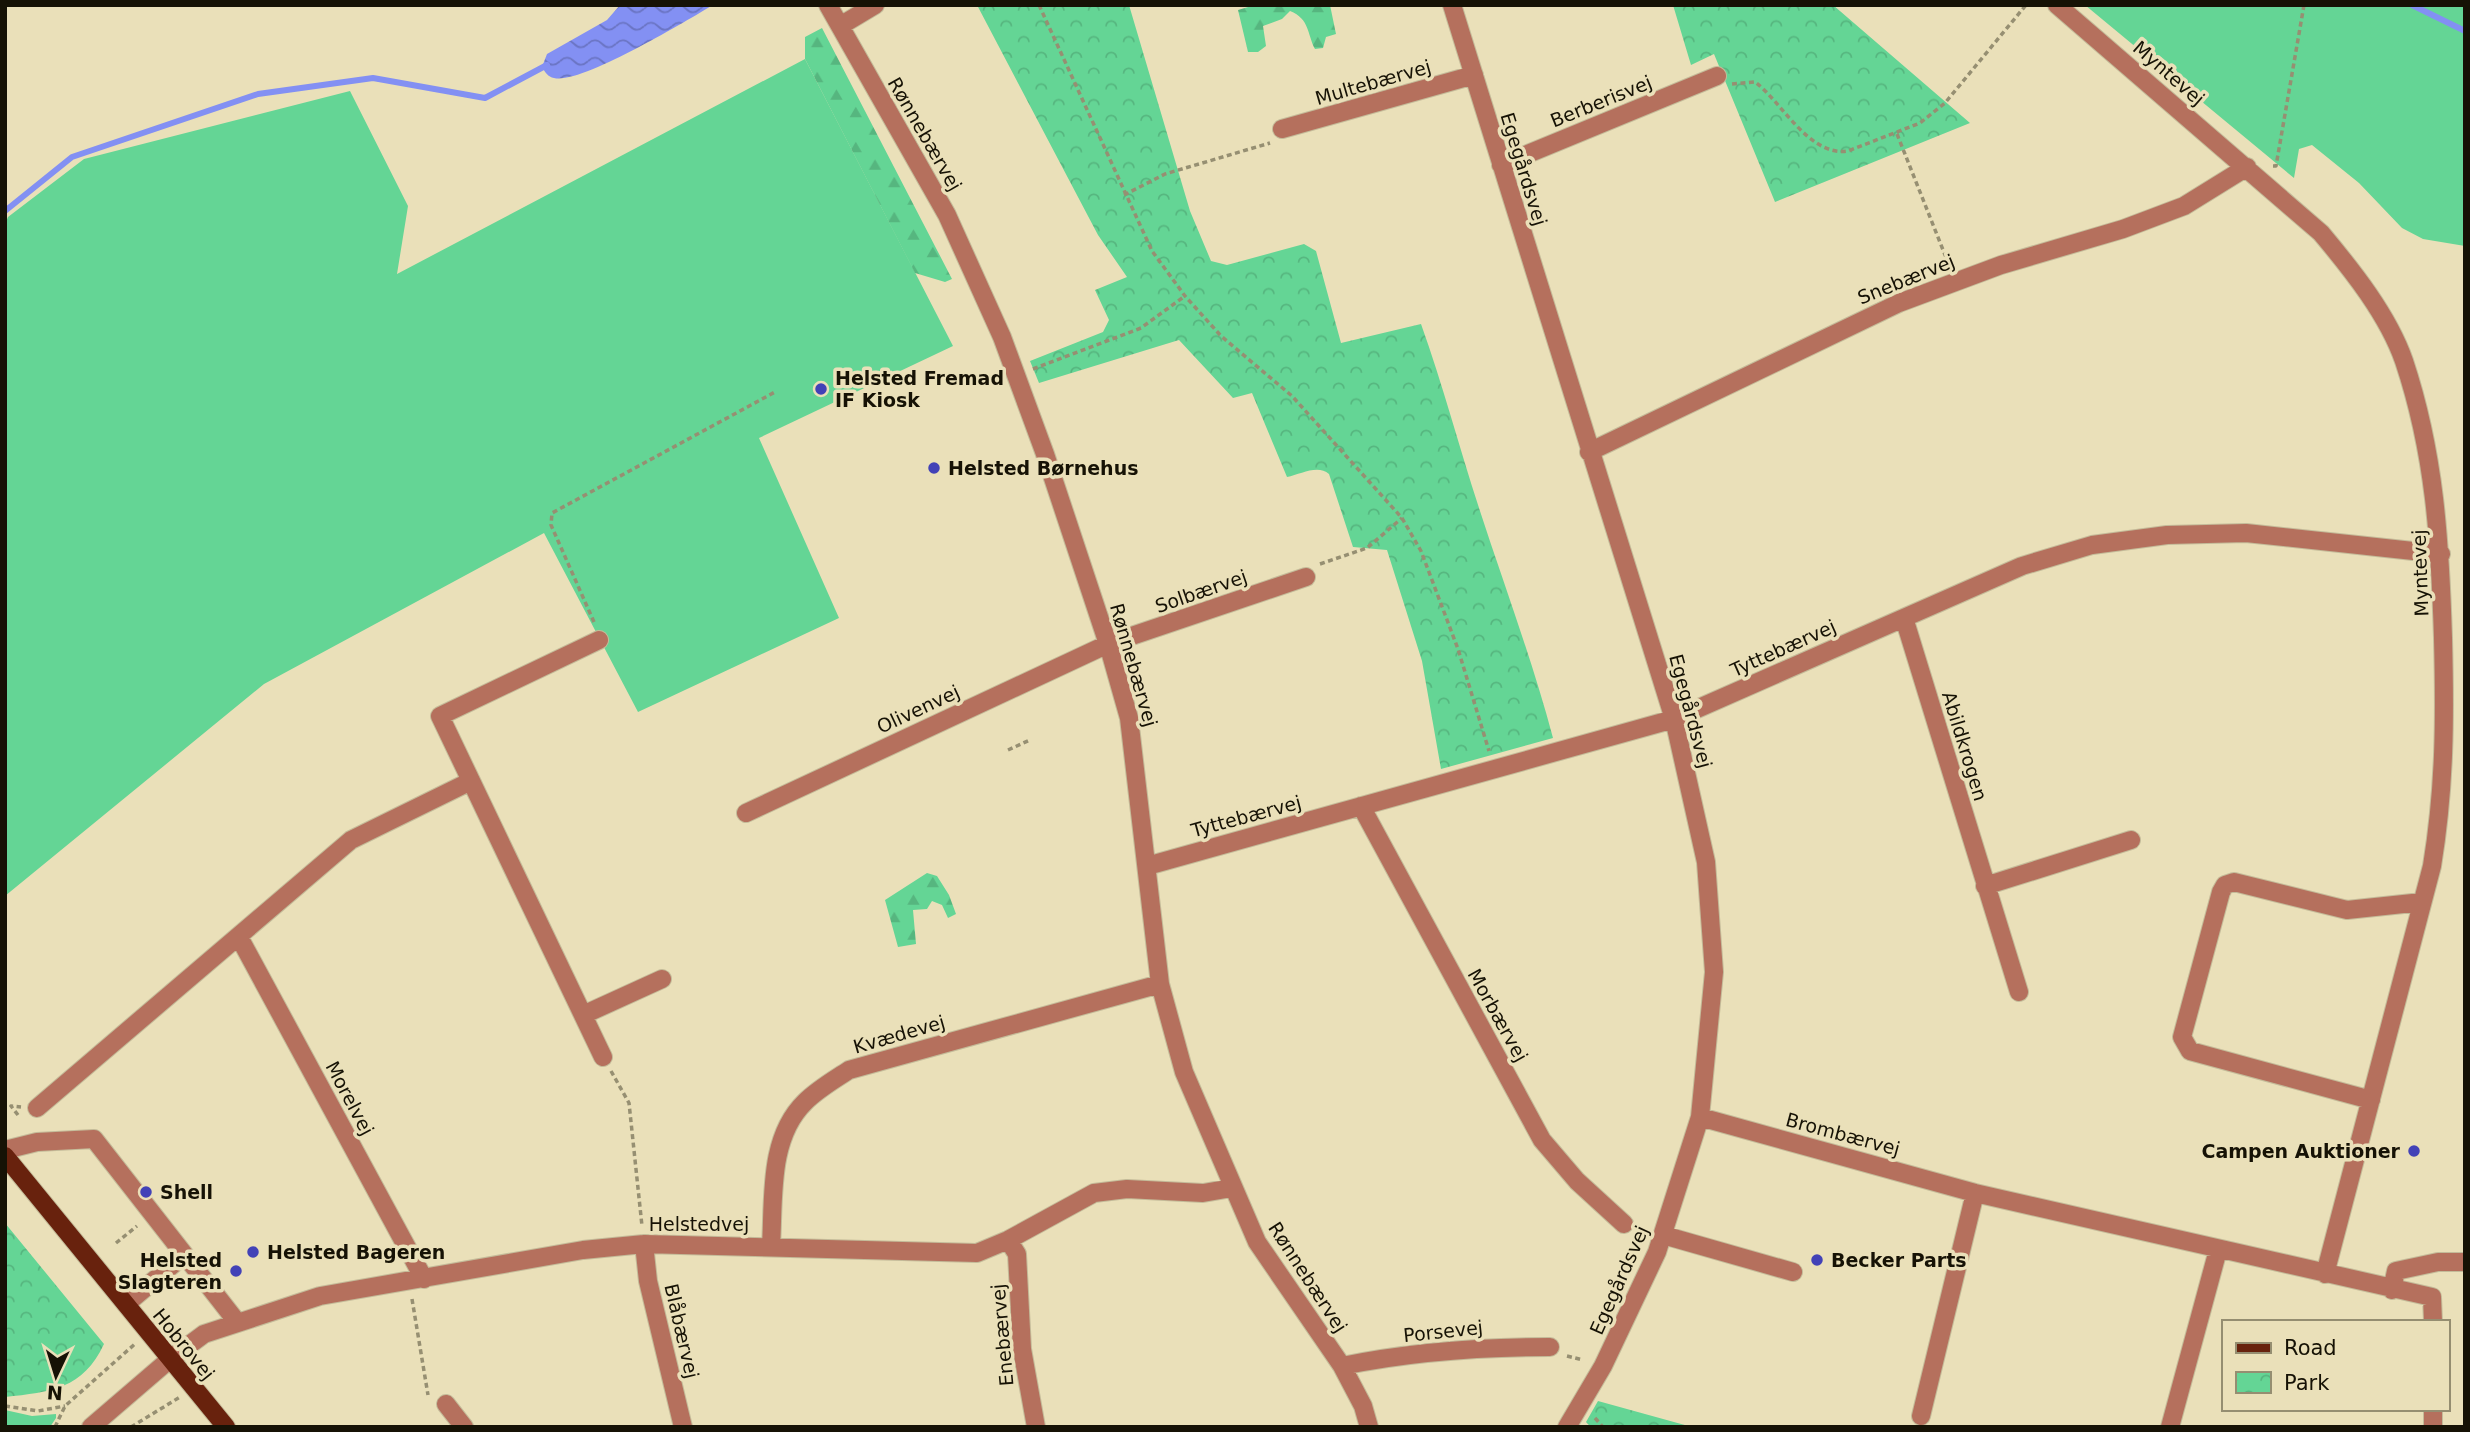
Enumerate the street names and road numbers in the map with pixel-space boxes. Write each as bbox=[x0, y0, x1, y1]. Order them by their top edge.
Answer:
street label: Myntevej bbox=[2129, 36, 2209, 110]
street label: Multebærvej bbox=[1312, 55, 1434, 109]
street label: Berberisvej bbox=[1547, 71, 1655, 131]
street label: Rønnebærvej bbox=[884, 73, 966, 195]
street label: Egegårdsvej bbox=[1496, 110, 1552, 228]
street label: Snebærvej bbox=[1854, 250, 1958, 308]
street label: Myntevej bbox=[2407, 529, 2433, 617]
street label: Solbærvej bbox=[1152, 565, 1250, 617]
street label: Rønnebærvej bbox=[1106, 601, 1162, 729]
street label: Tyttebærvej bbox=[1726, 615, 1839, 681]
street label: Egegårdsvej bbox=[1665, 652, 1717, 770]
street label: Olivenvej bbox=[873, 680, 963, 738]
street label: Abildkrogen bbox=[1938, 689, 1992, 803]
street label: Tyttebærvej bbox=[1187, 791, 1304, 842]
street label: Morbærvej bbox=[1464, 965, 1532, 1065]
street label: Kvædevej bbox=[851, 1010, 947, 1058]
street label: Morelvej bbox=[321, 1057, 379, 1139]
street label: Brombærvej bbox=[1783, 1108, 1903, 1160]
street label: Helstedvej bbox=[649, 1213, 749, 1235]
street label: Rønnebærvej bbox=[1264, 1218, 1352, 1336]
street label: Egegårdsvej bbox=[1585, 1222, 1653, 1338]
street label: Blåbærvej bbox=[660, 1281, 704, 1381]
street label: Enebærvej bbox=[987, 1283, 1017, 1387]
street label: Hobrovej bbox=[149, 1304, 219, 1384]
street label: Porsevej bbox=[1402, 1316, 1484, 1346]

